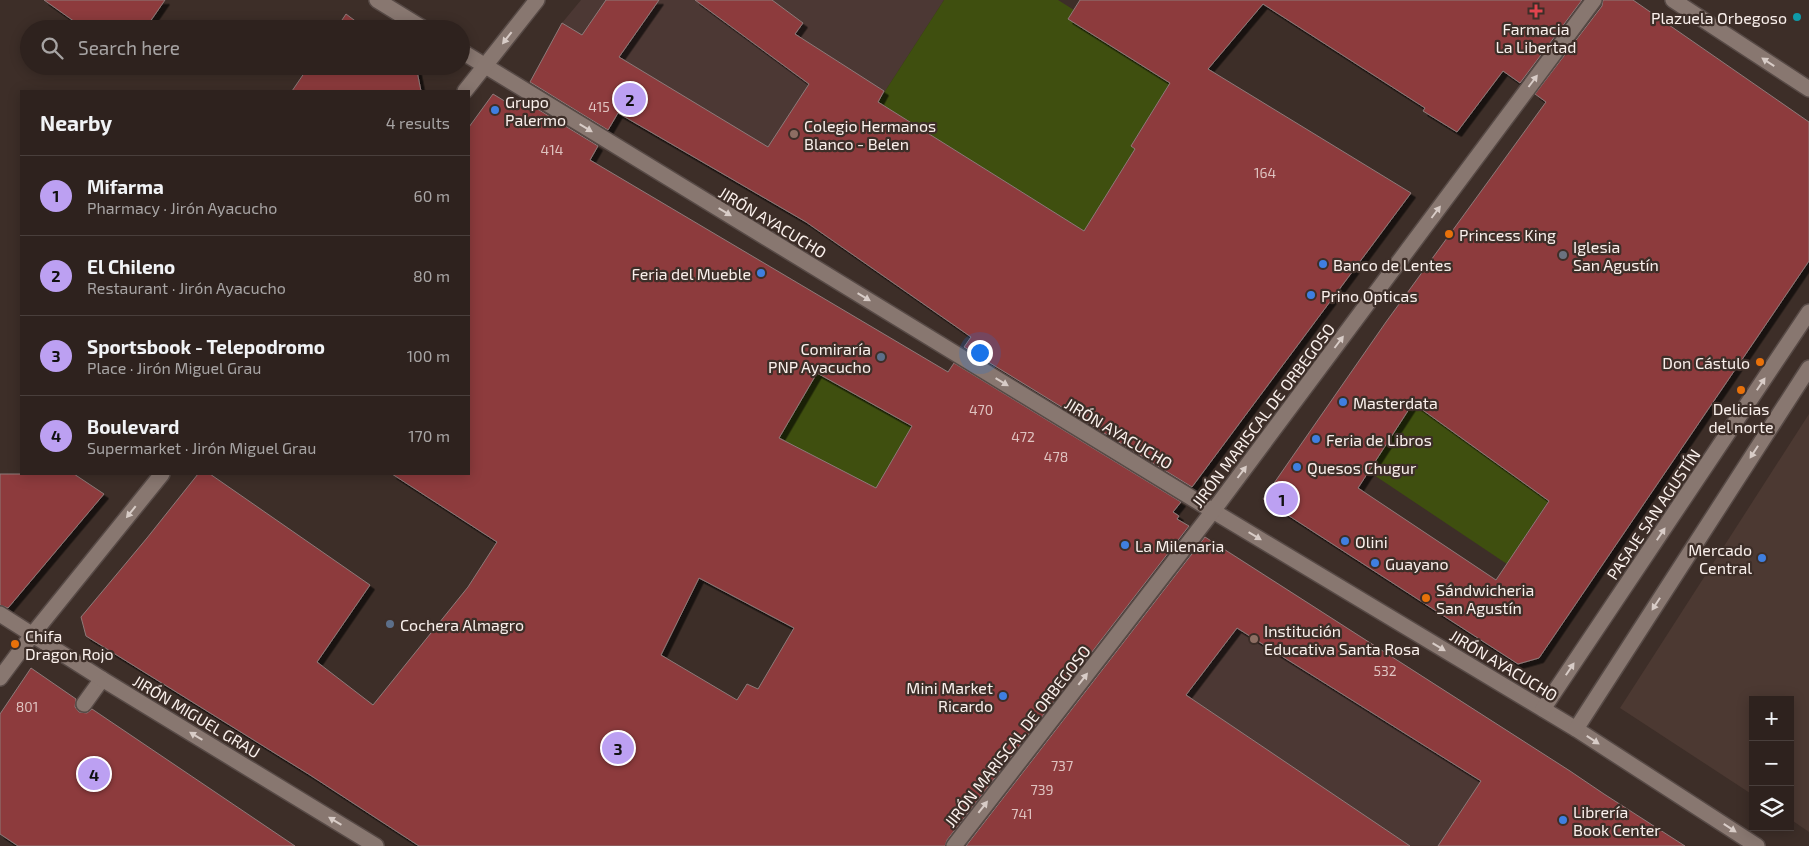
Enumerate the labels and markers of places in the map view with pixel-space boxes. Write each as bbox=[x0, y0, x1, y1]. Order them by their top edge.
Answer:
marker: Farmacia La Libertad bbox=[1530, 5, 1542, 17]
place label: Plazuela Orbegoso bbox=[1651, 8, 1787, 27]
marker: Plazuela Orbegoso bbox=[1791, 11, 1803, 23]
place label: Farmacia La Libertad bbox=[1496, 19, 1576, 56]
pin: 2 bbox=[614, 80, 646, 118]
place label: Grupo Palermo bbox=[505, 92, 566, 129]
marker: Grupo Palermo bbox=[489, 104, 501, 116]
place label: Colegio Hermanos Blanco - Belen bbox=[804, 116, 936, 153]
marker: Colegio Hermanos Blanco - Belen bbox=[788, 128, 800, 140]
place label: Princess King bbox=[1459, 225, 1556, 244]
marker: Princess King bbox=[1443, 228, 1455, 240]
place label: Iglesia San Agustín bbox=[1573, 237, 1659, 274]
marker: Iglesia San Agustín bbox=[1557, 249, 1569, 261]
place label: Banco de Lentes bbox=[1333, 255, 1452, 274]
marker: Banco de Lentes bbox=[1317, 258, 1329, 270]
place label: Feria del Mueble bbox=[631, 264, 751, 283]
marker: Feria del Mueble bbox=[755, 267, 767, 279]
place label: Prino Opticas bbox=[1321, 286, 1418, 305]
marker: Prino Opticas bbox=[1305, 289, 1317, 301]
place label: Comiraría PNP Ayacucho bbox=[768, 339, 871, 376]
marker: Comiraría PNP Ayacucho bbox=[875, 351, 887, 363]
place label: Don Cástulo bbox=[1662, 353, 1750, 372]
marker: Don Cástulo bbox=[1754, 356, 1766, 368]
marker: Delicias del norte bbox=[1735, 384, 1747, 396]
place label: Masterdata bbox=[1353, 393, 1438, 412]
marker: Masterdata bbox=[1337, 396, 1349, 408]
place label: Delicias del norte bbox=[1708, 399, 1774, 436]
place label: Feria de Libros bbox=[1326, 430, 1432, 449]
marker: Feria de Libros bbox=[1310, 433, 1322, 445]
place label: Quesos Chugur bbox=[1307, 458, 1417, 478]
marker: Quesos Chugur bbox=[1291, 461, 1303, 473]
pin: 1 bbox=[1266, 480, 1298, 518]
place label: Olini bbox=[1355, 532, 1388, 551]
marker: Olini bbox=[1339, 535, 1351, 547]
place label: La Milenaria bbox=[1135, 536, 1224, 555]
marker: La Milenaria bbox=[1119, 539, 1131, 551]
place label: Mercado Central bbox=[1688, 540, 1752, 577]
marker: Mercado Central bbox=[1756, 552, 1768, 564]
place label: Guayano bbox=[1385, 554, 1449, 573]
marker: Guayano bbox=[1369, 557, 1381, 569]
place label: Sándwicheria San Agustín bbox=[1436, 580, 1534, 617]
marker: Sándwicheria San Agustín bbox=[1420, 592, 1432, 604]
place label: Cochera Almagro bbox=[400, 615, 524, 634]
marker: Cochera Almagro bbox=[384, 618, 396, 630]
place label: Institución Educativa Santa Rosa bbox=[1264, 621, 1420, 658]
place label: Chifa Dragon Rojo bbox=[25, 626, 114, 664]
marker: Institución Educativa Santa Rosa bbox=[1248, 633, 1260, 645]
marker: Chifa Dragon Rojo bbox=[9, 638, 21, 650]
place label: Mini Market Ricardo bbox=[906, 678, 993, 715]
marker: Mini Market Ricardo bbox=[997, 690, 1009, 702]
pin: 3 bbox=[602, 729, 634, 767]
pin: 4 bbox=[78, 755, 110, 793]
place label: Librería Book Center bbox=[1573, 802, 1661, 839]
marker: Librería Book Center bbox=[1557, 814, 1569, 826]

